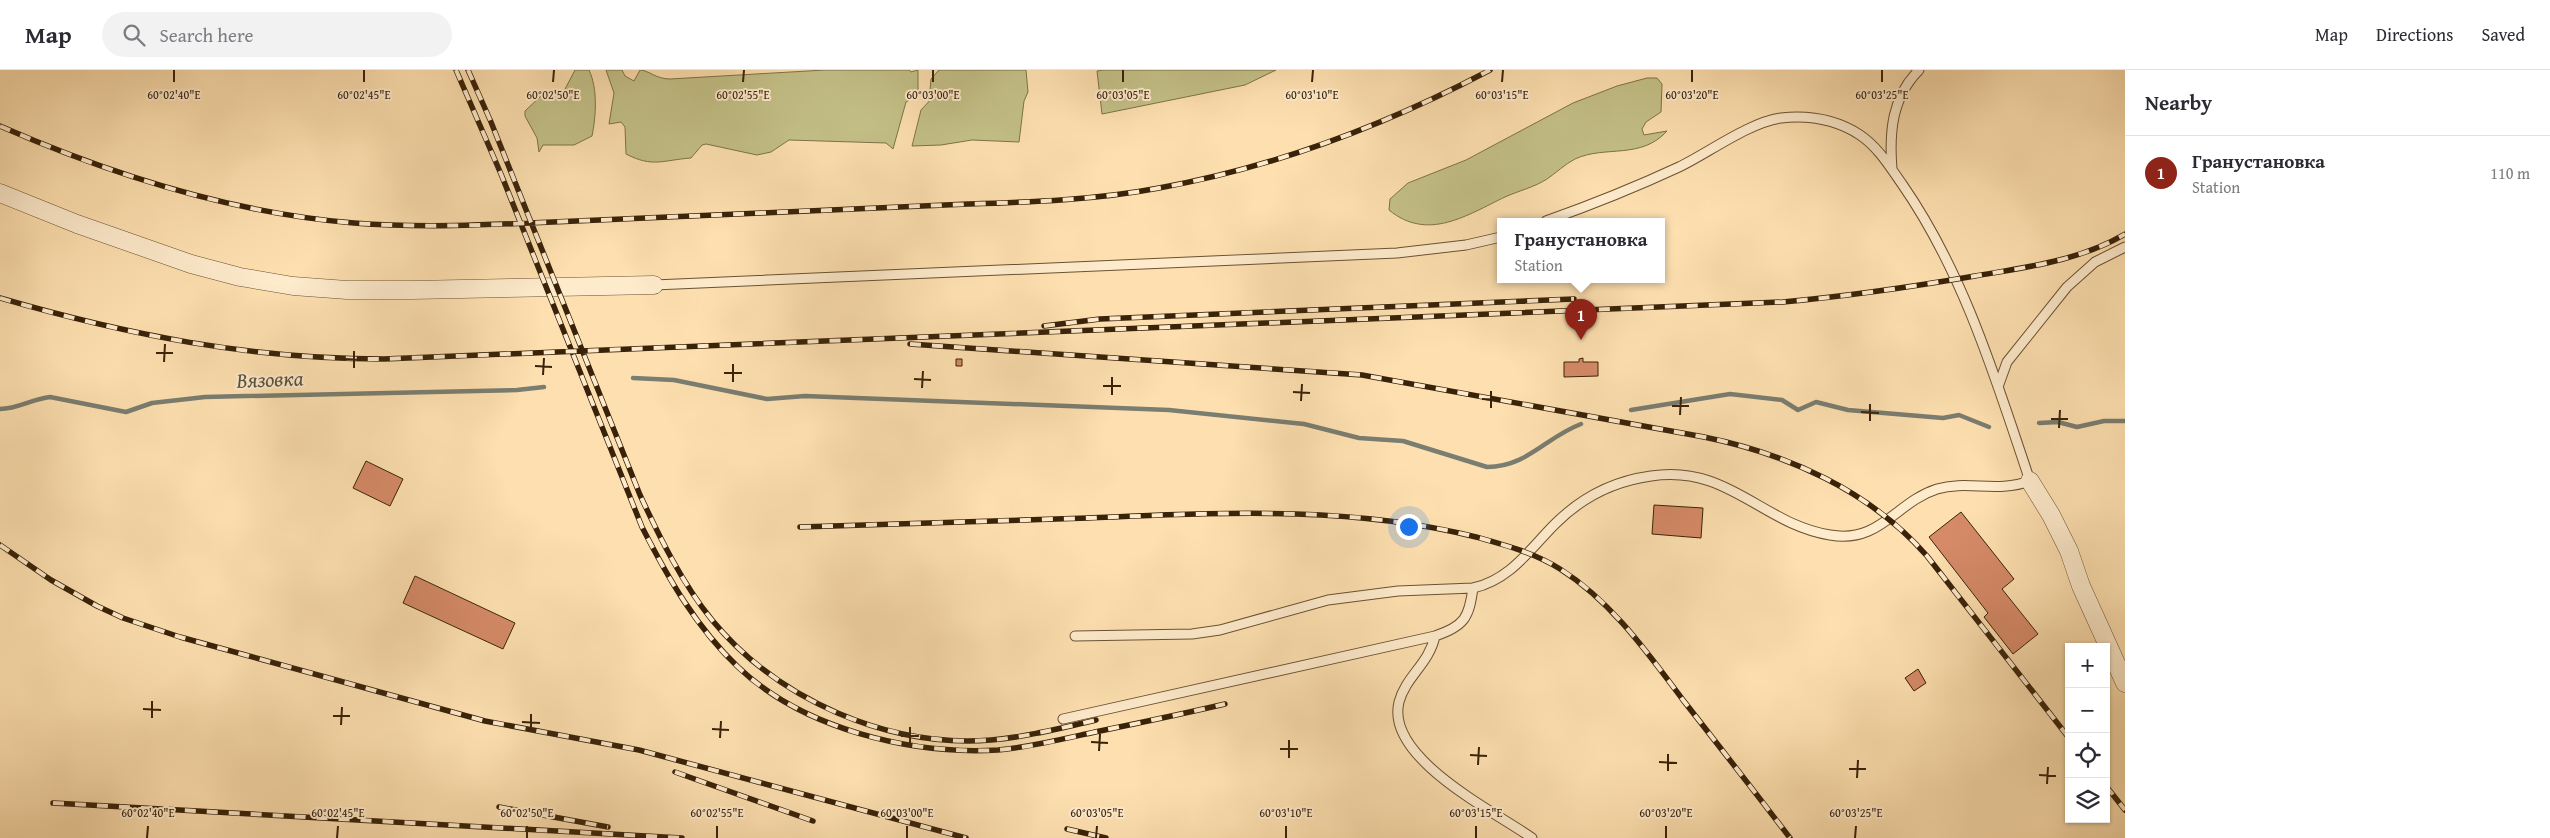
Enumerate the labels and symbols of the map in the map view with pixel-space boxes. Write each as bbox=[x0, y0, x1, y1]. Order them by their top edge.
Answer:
text: 60°02'40"E bbox=[147, 86, 201, 103]
text: 60°02'45"E bbox=[337, 86, 391, 103]
text: 60°02'50"E bbox=[526, 86, 580, 103]
text: 60°02'55"E bbox=[716, 86, 770, 103]
text: 60°03'00"E bbox=[906, 86, 960, 103]
text: 60°03'05"E bbox=[1096, 86, 1150, 103]
text: 60°03'10"E bbox=[1285, 86, 1339, 103]
text: 60°03'15"E bbox=[1475, 86, 1529, 103]
text: 60°03'20"E bbox=[1665, 86, 1719, 103]
text: 60°03'25"E bbox=[1855, 86, 1909, 103]
pin: 1 bbox=[1565, 299, 1597, 340]
water label: Вязовка bbox=[235, 362, 304, 396]
your location bbox=[1396, 514, 1422, 540]
text: 60°02'40"E bbox=[121, 804, 175, 821]
text: 60°02'45"E bbox=[311, 804, 365, 821]
text: 60°02'50"E bbox=[500, 804, 554, 821]
text: 60°02'55"E bbox=[690, 804, 744, 821]
text: 60°03'00"E bbox=[880, 804, 934, 821]
text: 60°03'05"E bbox=[1070, 804, 1124, 821]
text: 60°03'10"E bbox=[1259, 804, 1313, 821]
text: 60°03'15"E bbox=[1449, 804, 1503, 821]
text: 60°03'20"E bbox=[1639, 804, 1693, 821]
text: 60°03'25"E bbox=[1829, 804, 1883, 821]

